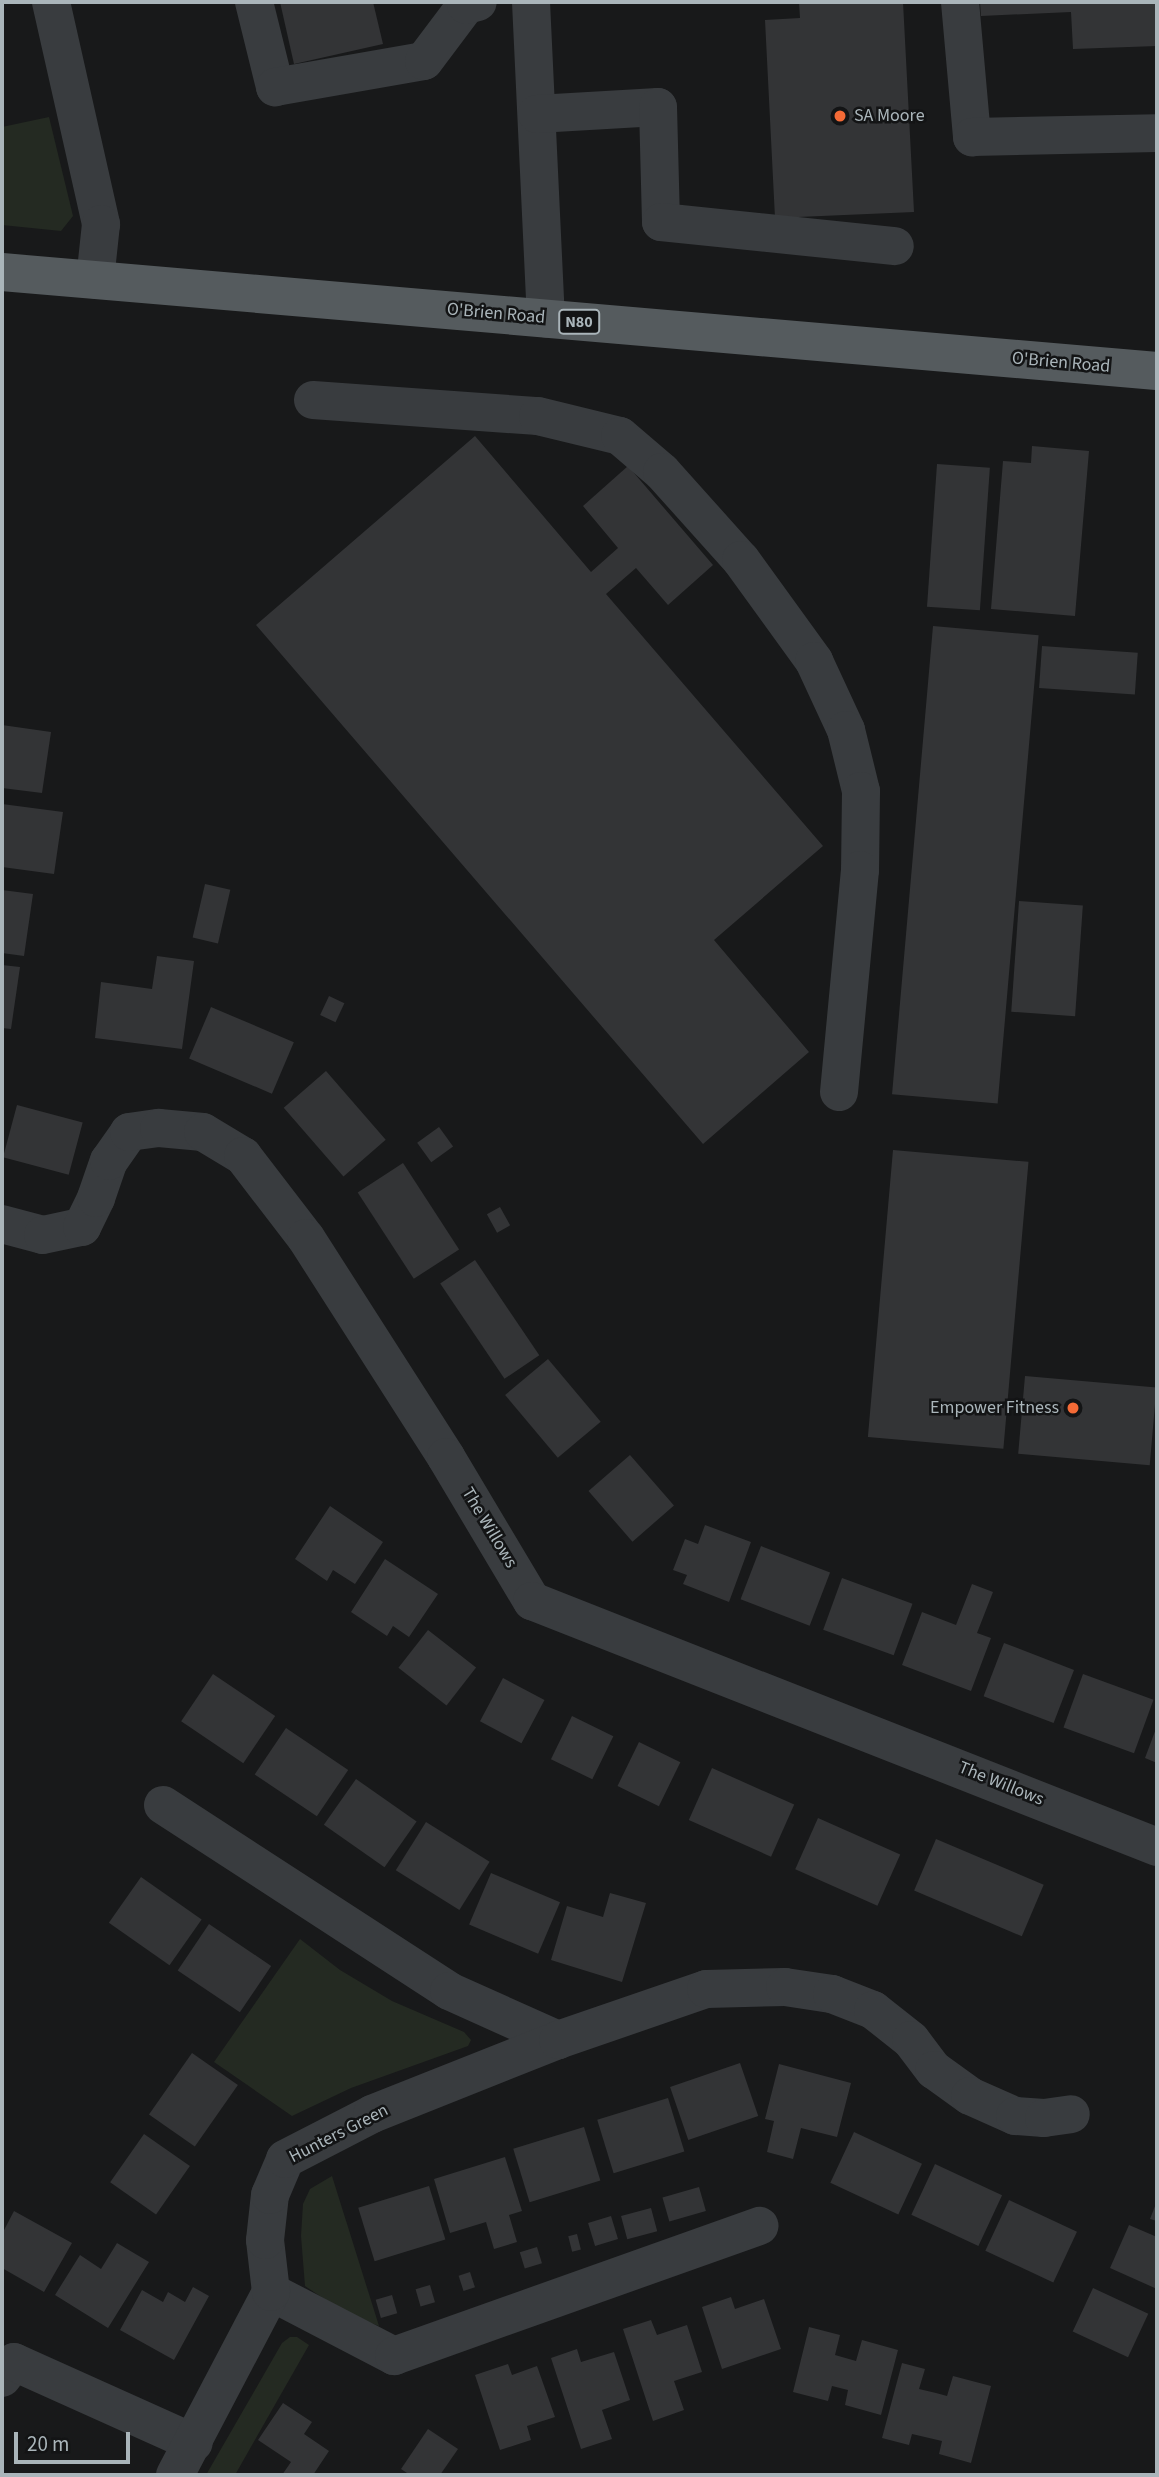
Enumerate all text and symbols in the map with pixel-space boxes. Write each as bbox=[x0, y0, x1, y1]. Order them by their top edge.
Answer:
place label: SA Moore bbox=[854, 105, 925, 127]
marker: SA Moore bbox=[832, 108, 848, 124]
street label: O'Brien Road bbox=[446, 299, 546, 329]
road number: N80 bbox=[558, 310, 600, 334]
street label: O'Brien Road bbox=[1011, 348, 1111, 378]
place label: Empower Fitness bbox=[930, 1397, 1059, 1419]
marker: Empower Fitness bbox=[1065, 1400, 1081, 1416]
street label: The Willows bbox=[457, 1484, 521, 1572]
street label: The Willows bbox=[955, 1757, 1047, 1811]
street label: Hunters Green bbox=[286, 2100, 392, 2168]
scale bar bbox=[18, 2418, 133, 2462]
text: 20 m bbox=[27, 2429, 69, 2459]

